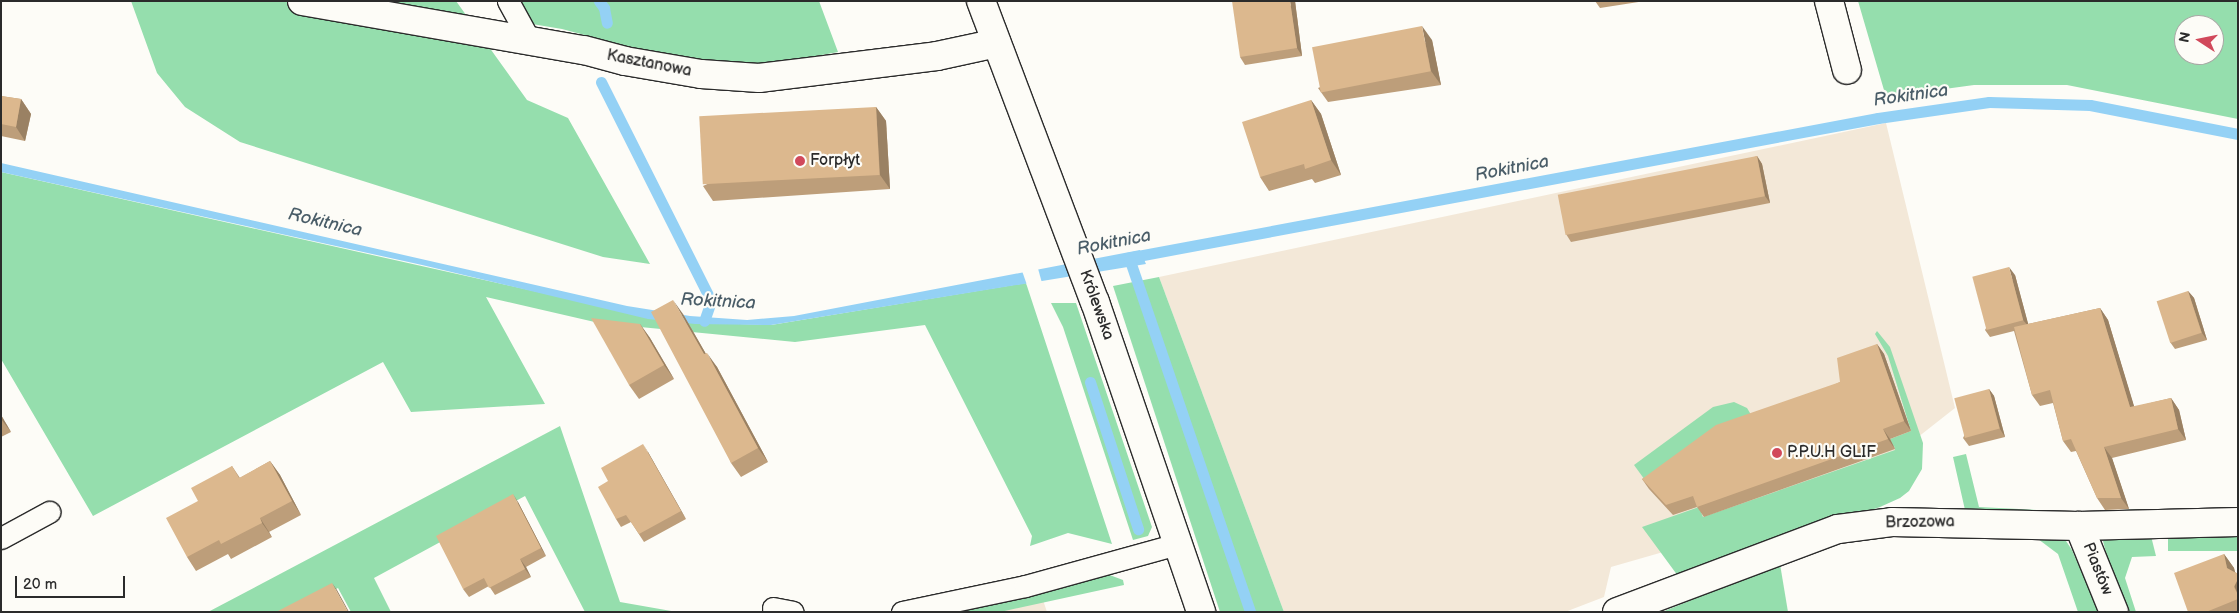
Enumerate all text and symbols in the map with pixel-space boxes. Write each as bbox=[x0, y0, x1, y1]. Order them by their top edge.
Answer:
north arrow bbox=[2174, 15, 2224, 65]
text: N bbox=[2175, 30, 2194, 44]
street label: Kasztanowa bbox=[605, 46, 693, 82]
water label: Rokitnica bbox=[1872, 80, 1950, 112]
place label: Forpłyt bbox=[810, 151, 860, 171]
water label: Rokitnica bbox=[1473, 151, 1551, 187]
marker: Forpłyt bbox=[794, 155, 806, 167]
water label: Rokitnica bbox=[286, 204, 364, 242]
water label: Rokitnica bbox=[1075, 225, 1153, 261]
street label: Królewska bbox=[1074, 267, 1118, 343]
water label: Rokitnica bbox=[680, 289, 756, 315]
place label: P.P.U.H GLIF bbox=[1787, 443, 1876, 463]
marker: P.P.U.H GLIF bbox=[1771, 447, 1783, 459]
street label: Brzozowa bbox=[1885, 513, 1955, 533]
street label: Piastów bbox=[2078, 540, 2116, 598]
scale bar bbox=[18, 566, 128, 598]
text: 20 m bbox=[23, 575, 57, 594]

